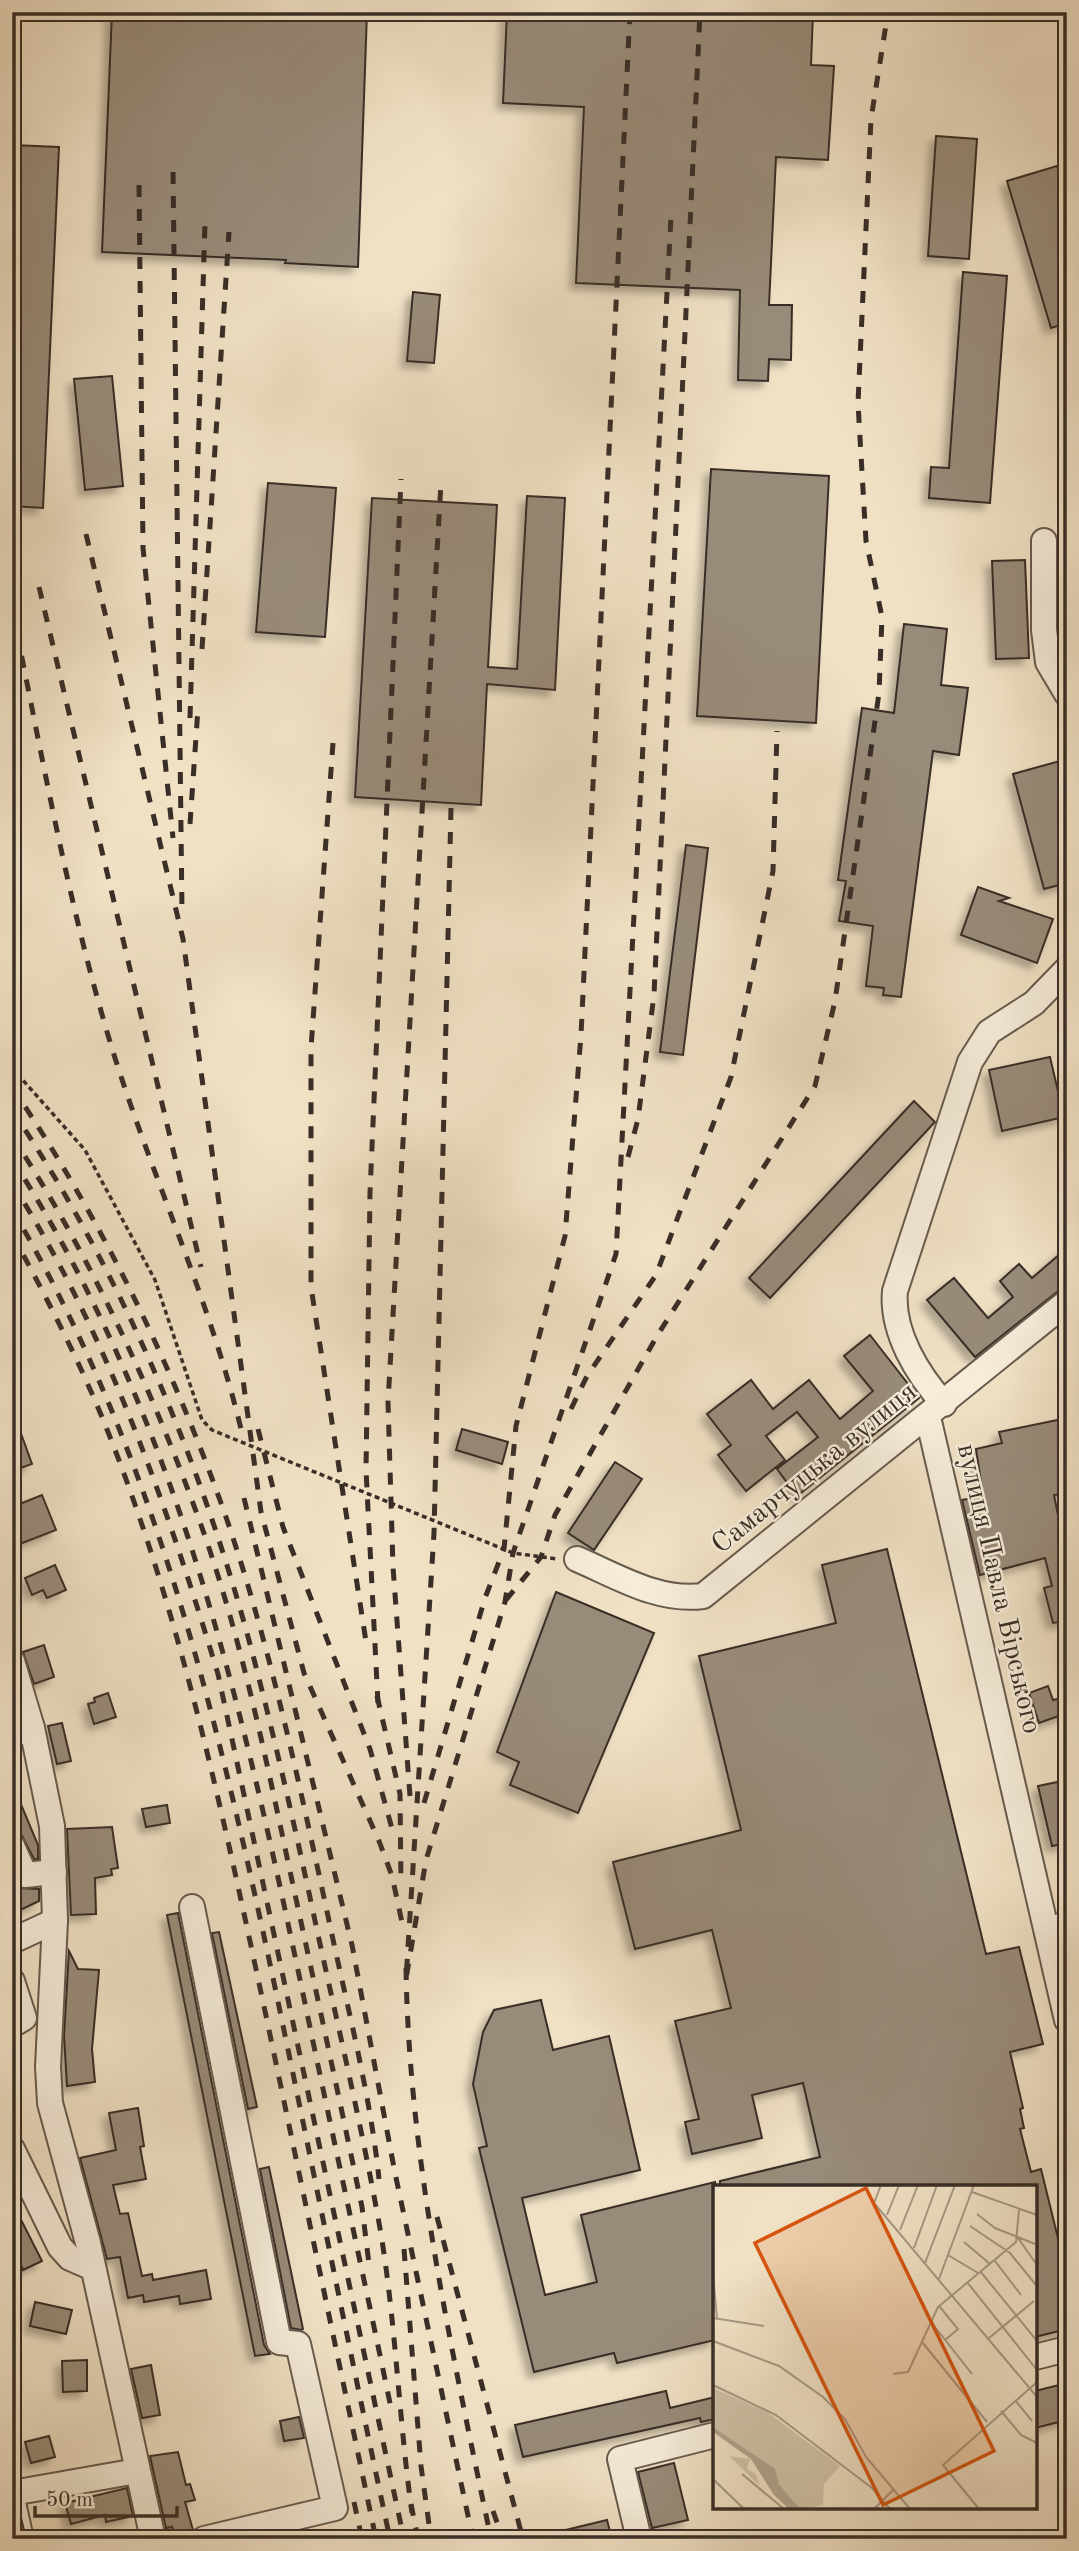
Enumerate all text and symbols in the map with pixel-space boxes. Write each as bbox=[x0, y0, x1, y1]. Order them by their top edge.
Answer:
street label: Самарчуцька вулиця bbox=[707, 1378, 923, 1560]
street label: вулиця Павла Вірського bbox=[951, 1441, 1045, 1737]
inset map bbox=[713, 2185, 1037, 2509]
scale bar bbox=[35, 2474, 177, 2518]
text: 50 m bbox=[46, 2490, 93, 2511]

